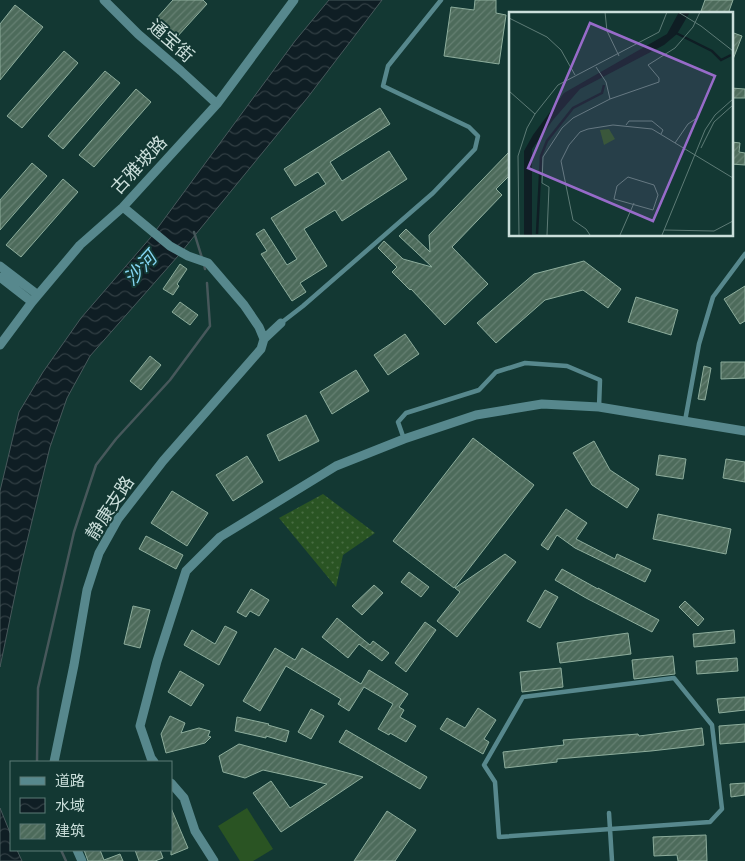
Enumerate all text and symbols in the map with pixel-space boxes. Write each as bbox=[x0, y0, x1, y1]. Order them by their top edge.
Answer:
inset map bbox=[509, 12, 732, 236]
street label: 通宝街 bbox=[144, 16, 198, 66]
street label: 古雅坡路 bbox=[107, 132, 171, 198]
water label: 沙河 bbox=[120, 244, 164, 289]
street label: 静康支路 bbox=[82, 472, 138, 544]
legend bbox=[10, 761, 172, 851]
text: 道路 bbox=[55, 772, 85, 789]
text: 水域 bbox=[55, 797, 85, 814]
text: 建筑 bbox=[55, 822, 85, 839]

